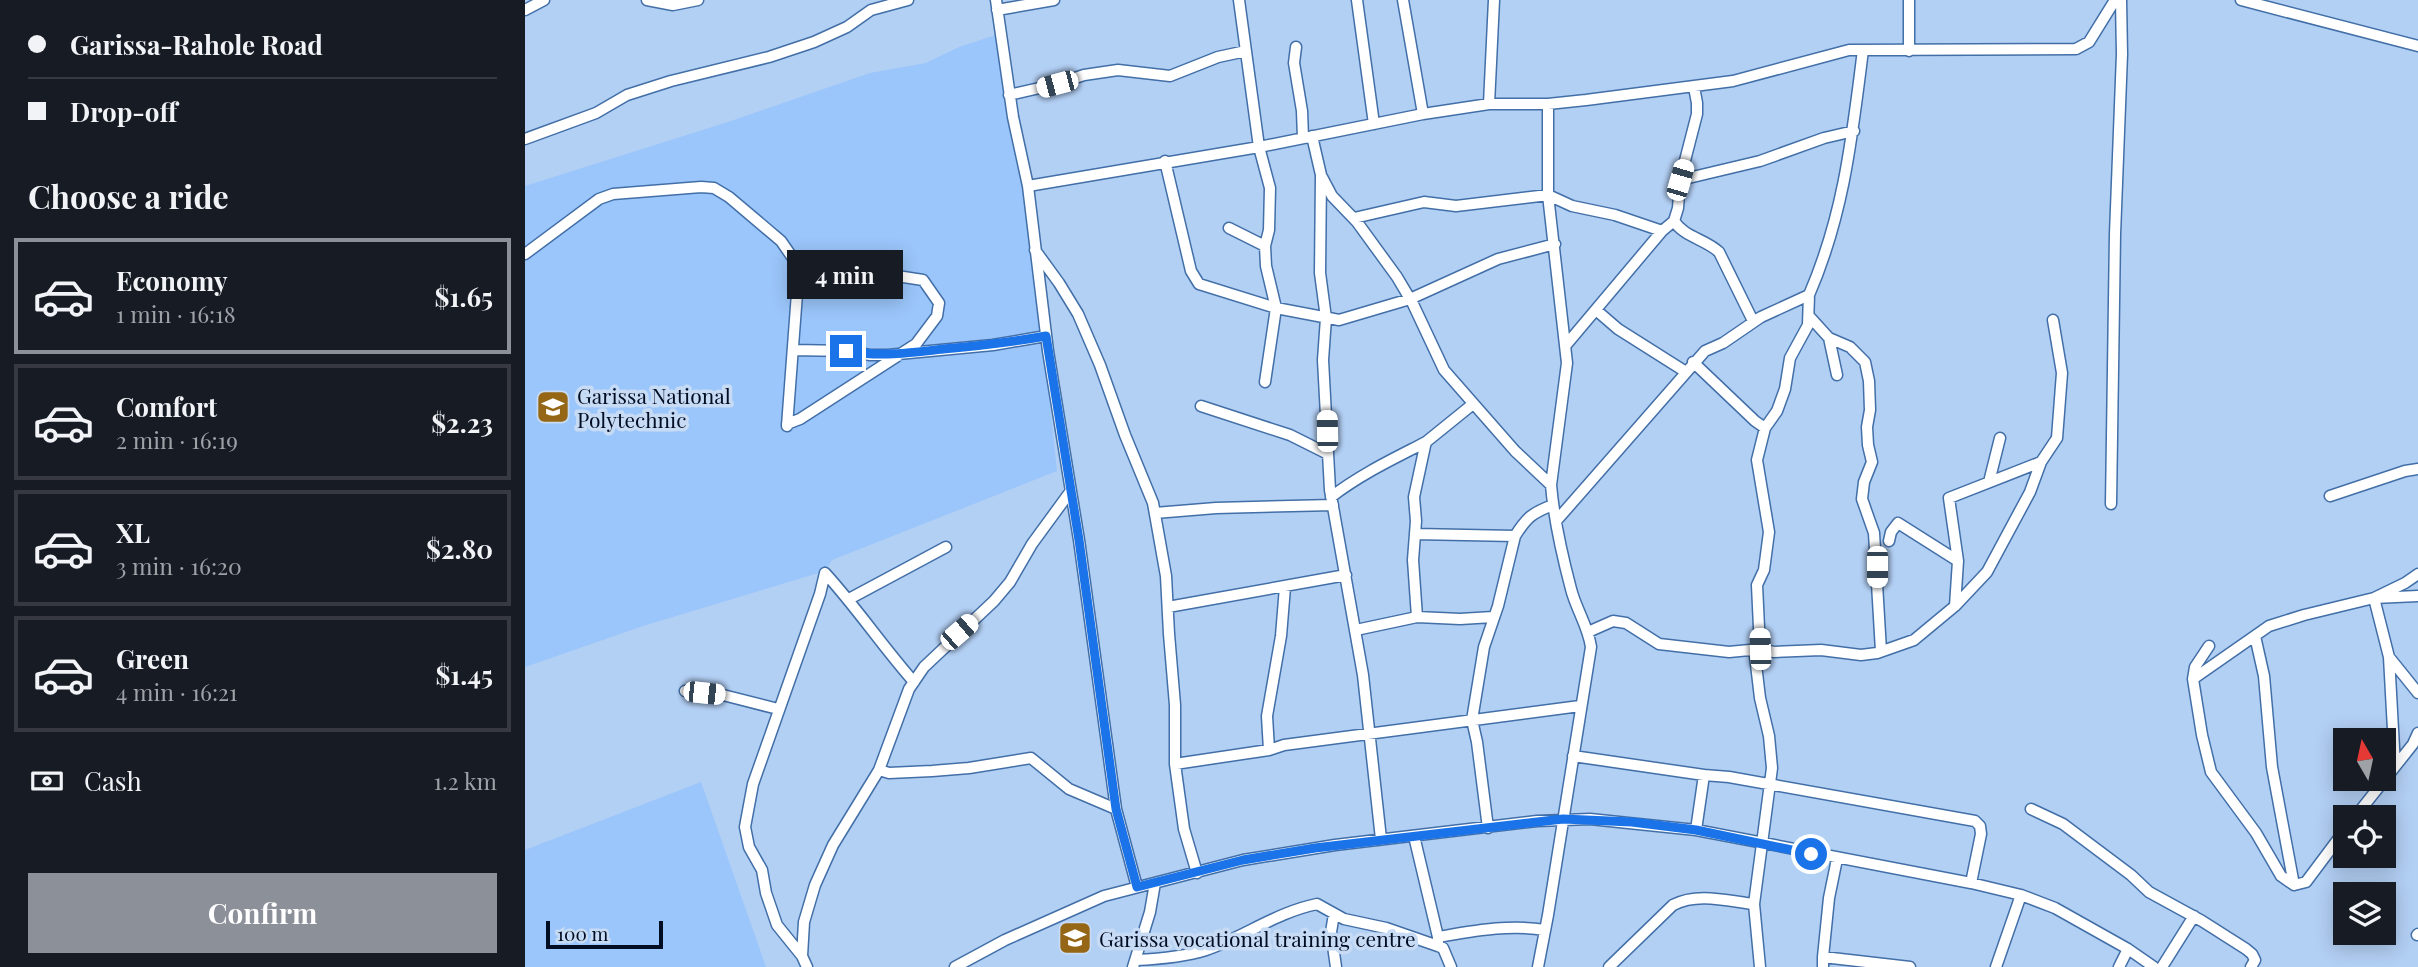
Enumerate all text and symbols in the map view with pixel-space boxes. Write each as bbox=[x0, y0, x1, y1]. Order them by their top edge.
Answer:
text: Garissa-Rahole Road bbox=[70, 27, 323, 62]
car bbox=[1034, 68, 1081, 100]
text: Drop-off bbox=[70, 94, 177, 129]
car bbox=[1665, 157, 1696, 203]
text: Choose a ride bbox=[28, 174, 229, 217]
callout: 4 min bbox=[788, 250, 904, 298]
text: 4 min bbox=[815, 259, 875, 290]
text: Economy bbox=[116, 263, 227, 298]
icon: car bbox=[32, 265, 95, 328]
text: $1.65 bbox=[435, 279, 493, 314]
text: 1 min · 16:18 bbox=[116, 298, 236, 329]
route end bbox=[830, 335, 862, 367]
place label: Garissa National Polytechnic bbox=[577, 381, 731, 433]
school or university icon: Garissa National Polytechnic bbox=[534, 388, 572, 426]
text: Comfort bbox=[116, 389, 217, 424]
icon: car bbox=[32, 391, 95, 454]
text: $2.23 bbox=[431, 405, 493, 440]
car bbox=[1317, 410, 1338, 452]
text: 2 min · 16:19 bbox=[116, 424, 238, 455]
text: XL bbox=[116, 515, 150, 550]
icon: car bbox=[32, 517, 95, 580]
text: $2.80 bbox=[426, 531, 493, 566]
car bbox=[1867, 546, 1888, 588]
text: 3 min · 16:20 bbox=[116, 550, 242, 581]
car bbox=[937, 610, 982, 654]
car bbox=[1749, 628, 1772, 670]
text: Green bbox=[116, 641, 189, 676]
icon: car bbox=[32, 643, 95, 706]
text: $1.45 bbox=[435, 657, 493, 692]
text: 4 min · 16:21 bbox=[116, 676, 238, 707]
car bbox=[683, 680, 726, 706]
north arrow bbox=[2333, 728, 2396, 791]
map controls bbox=[2333, 728, 2396, 945]
icon: cash bbox=[28, 762, 66, 800]
text: Cash bbox=[84, 763, 142, 798]
text: 1.2 km bbox=[434, 765, 497, 796]
button: locate bbox=[2333, 805, 2396, 868]
route start bbox=[1795, 838, 1827, 870]
button: Confirm bbox=[28, 873, 497, 953]
button: layers bbox=[2333, 882, 2396, 945]
scale bar bbox=[546, 918, 663, 950]
school or university icon: Garissa vocational training centre bbox=[1056, 919, 1094, 957]
text: 100 m bbox=[557, 920, 608, 946]
place label: Garissa vocational training centre bbox=[1099, 924, 1416, 952]

